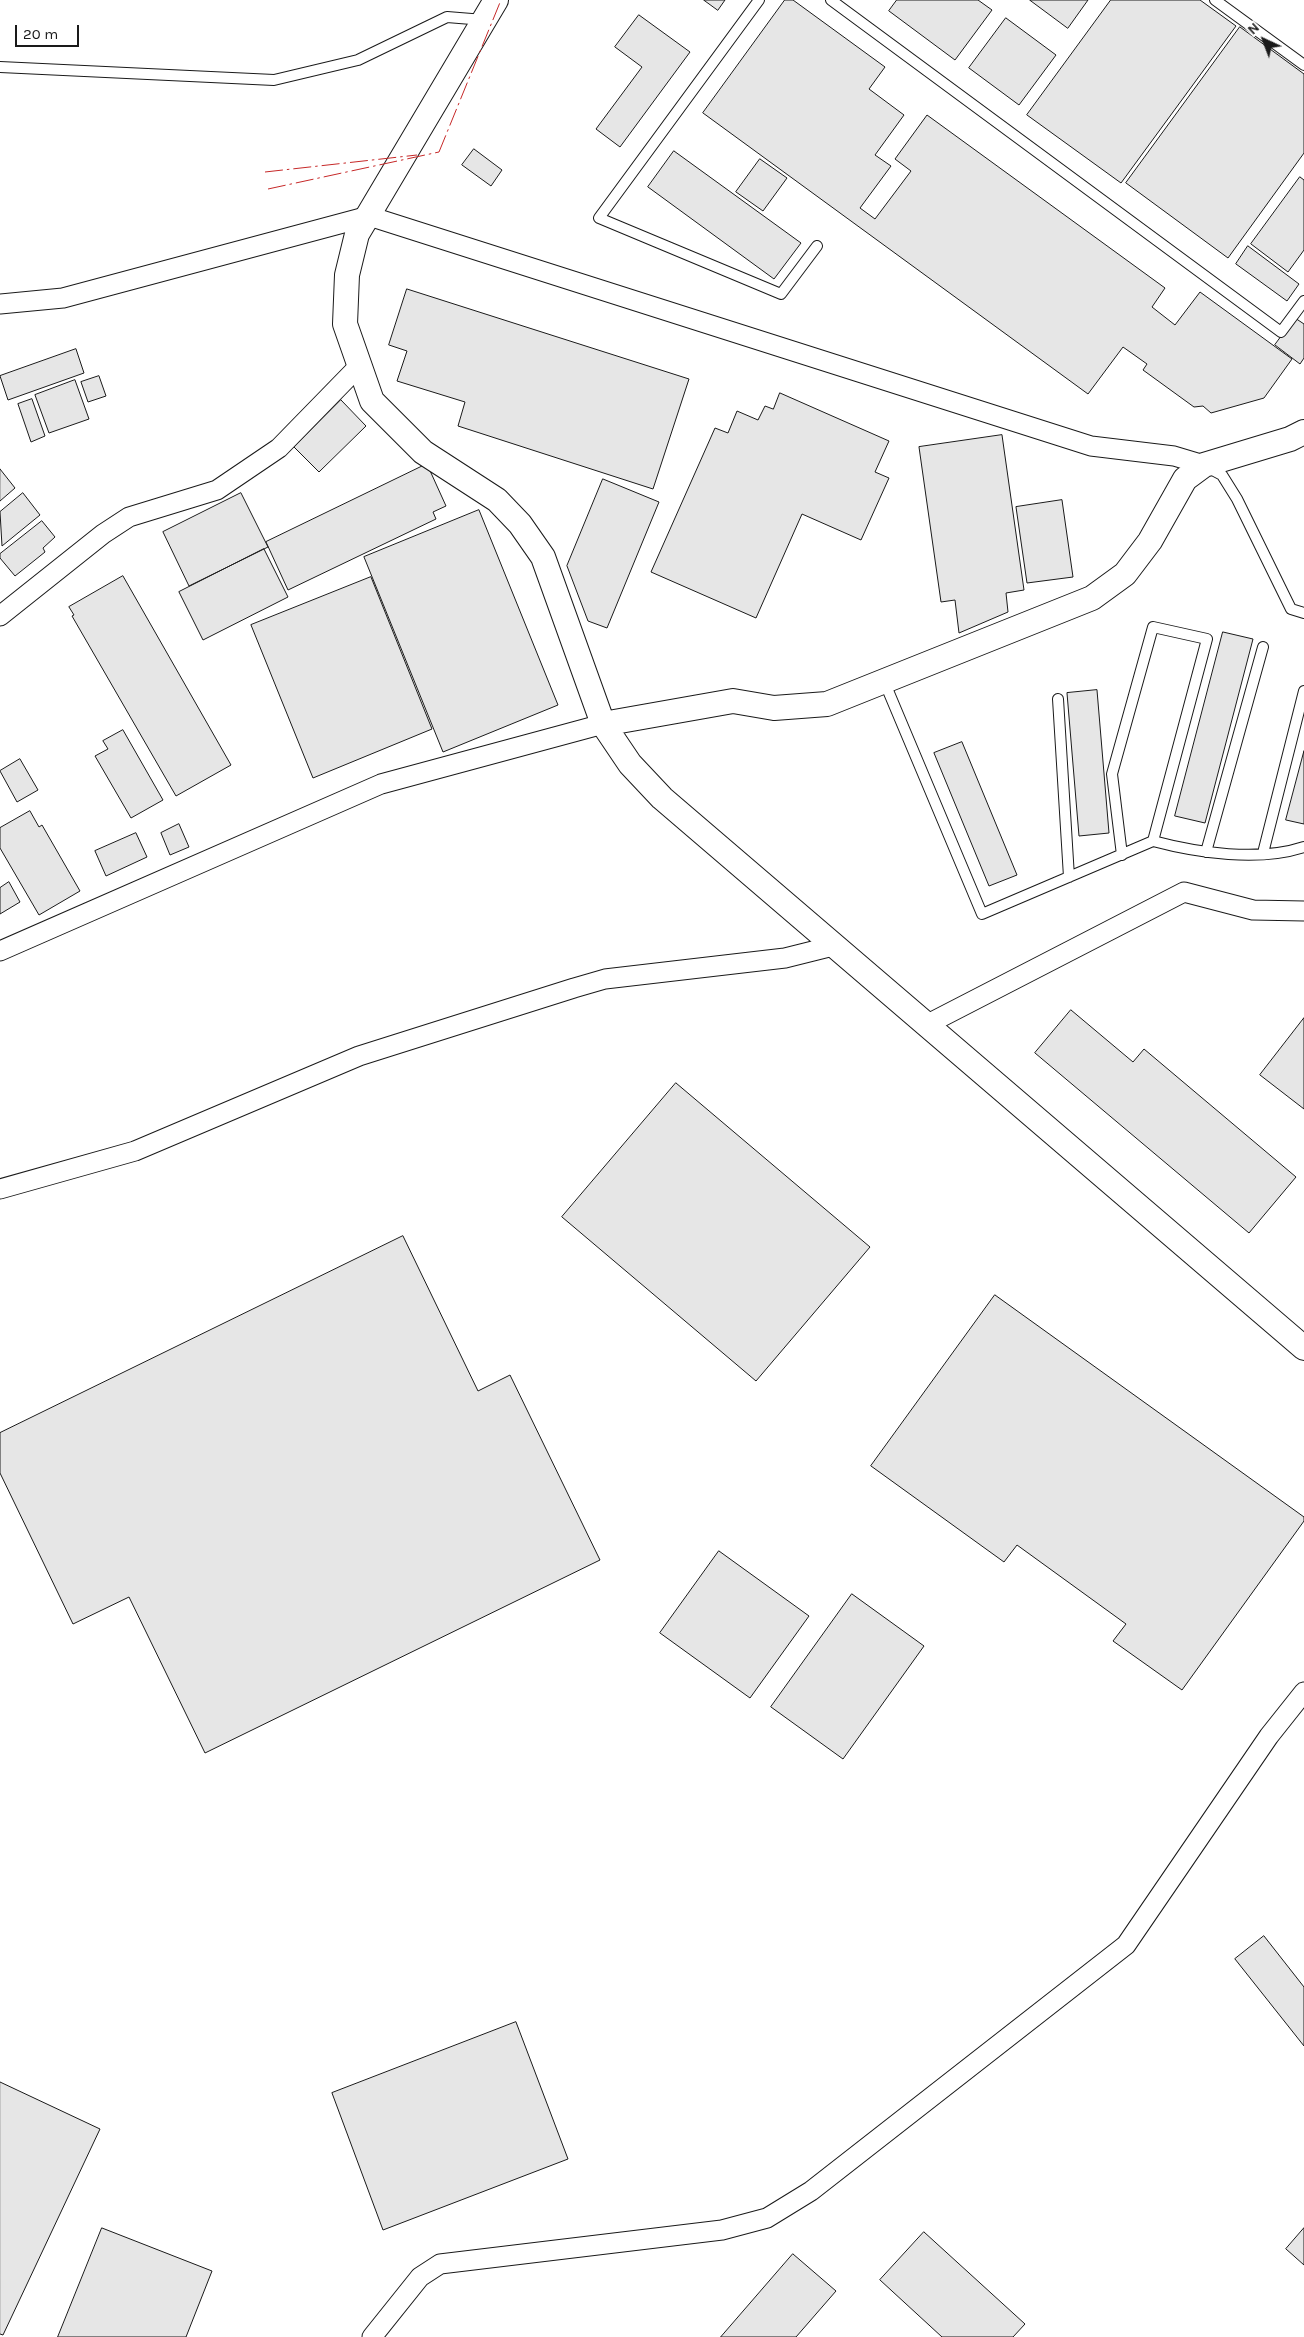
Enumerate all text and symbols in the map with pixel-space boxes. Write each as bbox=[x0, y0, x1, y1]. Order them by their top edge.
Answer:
scale bar bbox=[18, 15, 81, 47]
north arrow bbox=[1239, 15, 1289, 65]
text: N bbox=[1244, 19, 1263, 38]
text: 20 m bbox=[23, 25, 58, 43]

